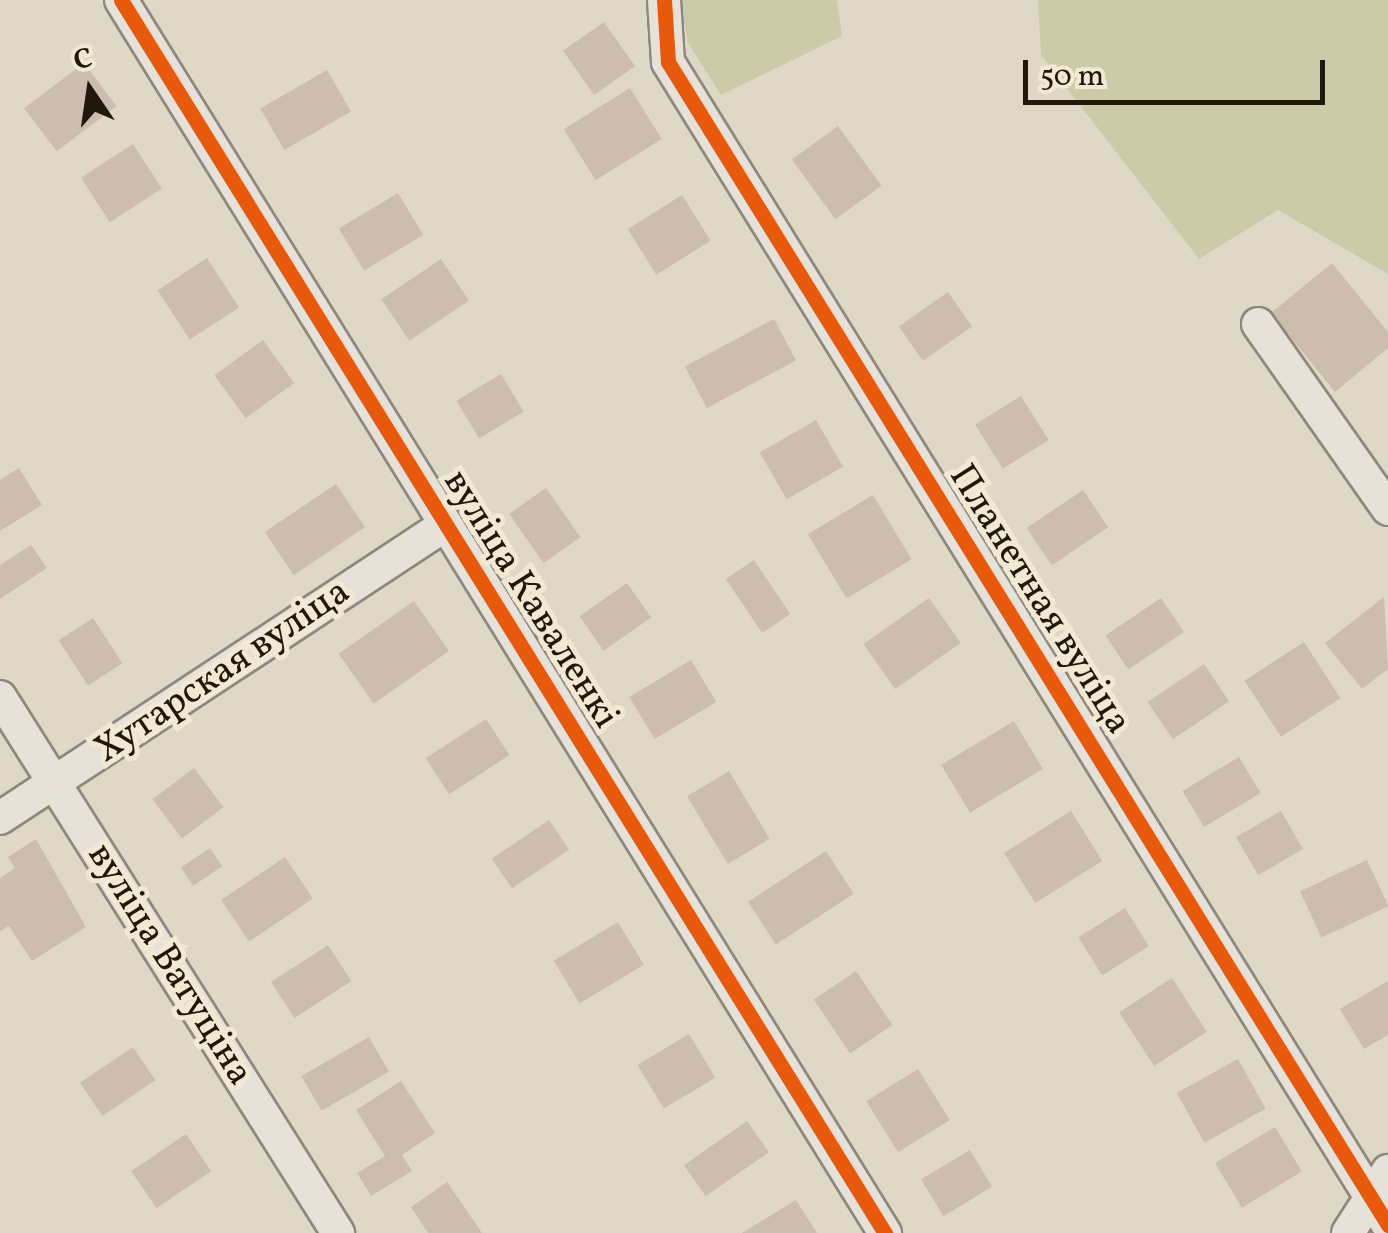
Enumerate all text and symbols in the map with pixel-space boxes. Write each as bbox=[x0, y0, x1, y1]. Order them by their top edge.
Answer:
text: С bbox=[70, 39, 96, 81]
north arrow bbox=[40, 40, 140, 140]
scale bar bbox=[1028, 40, 1330, 102]
text: 50 m bbox=[1040, 56, 1104, 98]
street label: Планетная вуліца bbox=[938, 457, 1140, 743]
street label: вуліца Каваленкі bbox=[432, 462, 628, 738]
street label: Хутарская вуліца bbox=[87, 570, 359, 774]
street label: вуліца Ватуціна bbox=[76, 835, 262, 1095]

